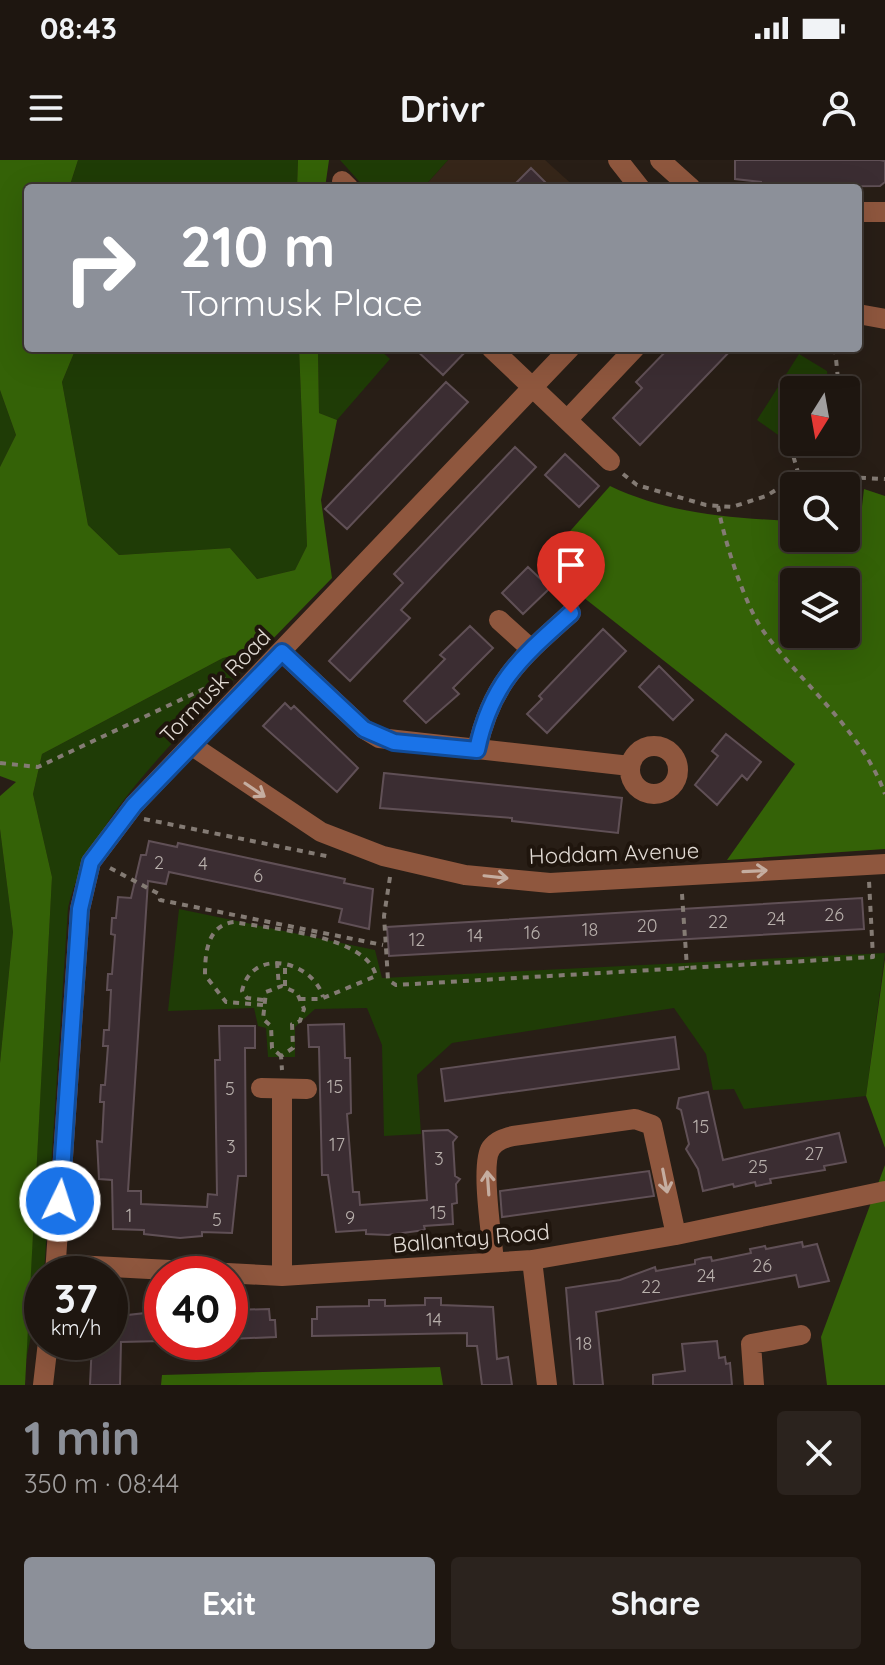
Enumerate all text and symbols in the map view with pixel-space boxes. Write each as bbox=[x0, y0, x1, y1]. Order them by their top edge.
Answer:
text: 08:43 bbox=[40, 9, 117, 47]
icon: menu bbox=[24, 86, 68, 130]
text: Drivr bbox=[400, 86, 485, 131]
icon: person bbox=[817, 86, 861, 130]
text: 210 m bbox=[180, 211, 335, 281]
icon: right bbox=[48, 216, 152, 320]
text: Tormusk Place bbox=[180, 280, 423, 325]
north arrow bbox=[780, 376, 860, 456]
map controls bbox=[780, 376, 860, 648]
button: search bbox=[780, 472, 860, 552]
pin bbox=[537, 531, 605, 613]
icon: arrive bbox=[549, 543, 593, 587]
button: layers bbox=[780, 568, 860, 648]
street label: Tormusk Road bbox=[154, 623, 276, 749]
one-way arrow bbox=[243, 782, 265, 798]
street label: Hoddam Avenue bbox=[528, 836, 700, 870]
house number: 2 bbox=[154, 851, 164, 874]
house number: 4 bbox=[198, 852, 208, 875]
one-way arrow bbox=[741, 863, 768, 878]
house number: 6 bbox=[253, 864, 263, 887]
one-way arrow bbox=[482, 870, 509, 885]
house number: 26 bbox=[824, 903, 844, 926]
house number: 24 bbox=[766, 907, 786, 930]
house number: 22 bbox=[708, 910, 728, 933]
house number: 20 bbox=[637, 914, 657, 937]
house number: 18 bbox=[582, 918, 598, 941]
house number: 16 bbox=[524, 921, 540, 944]
house number: 14 bbox=[467, 924, 483, 947]
house number: 12 bbox=[409, 928, 425, 951]
house number: 15 bbox=[327, 1075, 343, 1098]
house number: 5 bbox=[225, 1077, 235, 1100]
house number: 15 bbox=[693, 1115, 709, 1138]
house number: 17 bbox=[329, 1133, 345, 1156]
house number: 3 bbox=[226, 1135, 236, 1158]
house number: 27 bbox=[805, 1142, 823, 1165]
house number: 3 bbox=[434, 1147, 444, 1170]
house number: 25 bbox=[748, 1155, 768, 1178]
position arrow bbox=[18, 1159, 102, 1243]
one-way arrow bbox=[659, 1168, 674, 1193]
one-way arrow bbox=[480, 1170, 495, 1197]
house number: 15 bbox=[430, 1201, 446, 1224]
house number: 1 bbox=[126, 1204, 132, 1227]
house number: 9 bbox=[345, 1206, 355, 1229]
house number: 5 bbox=[212, 1208, 222, 1231]
street label: Ballantay Road bbox=[391, 1217, 551, 1259]
house number: 26 bbox=[752, 1254, 772, 1277]
speed limit sign: 40 bbox=[144, 1256, 248, 1360]
house number: 24 bbox=[696, 1264, 716, 1287]
text: 37 bbox=[54, 1273, 98, 1323]
house number: 22 bbox=[641, 1275, 661, 1298]
house number: 14 bbox=[426, 1308, 442, 1331]
text: km/h bbox=[51, 1315, 101, 1340]
house number: 18 bbox=[576, 1332, 592, 1355]
text: 1 min bbox=[24, 1407, 140, 1467]
button: close bbox=[777, 1411, 861, 1495]
text: 350 m · 08:44 bbox=[24, 1467, 179, 1500]
button: Exit bbox=[24, 1557, 435, 1649]
button: Share bbox=[451, 1557, 861, 1649]

